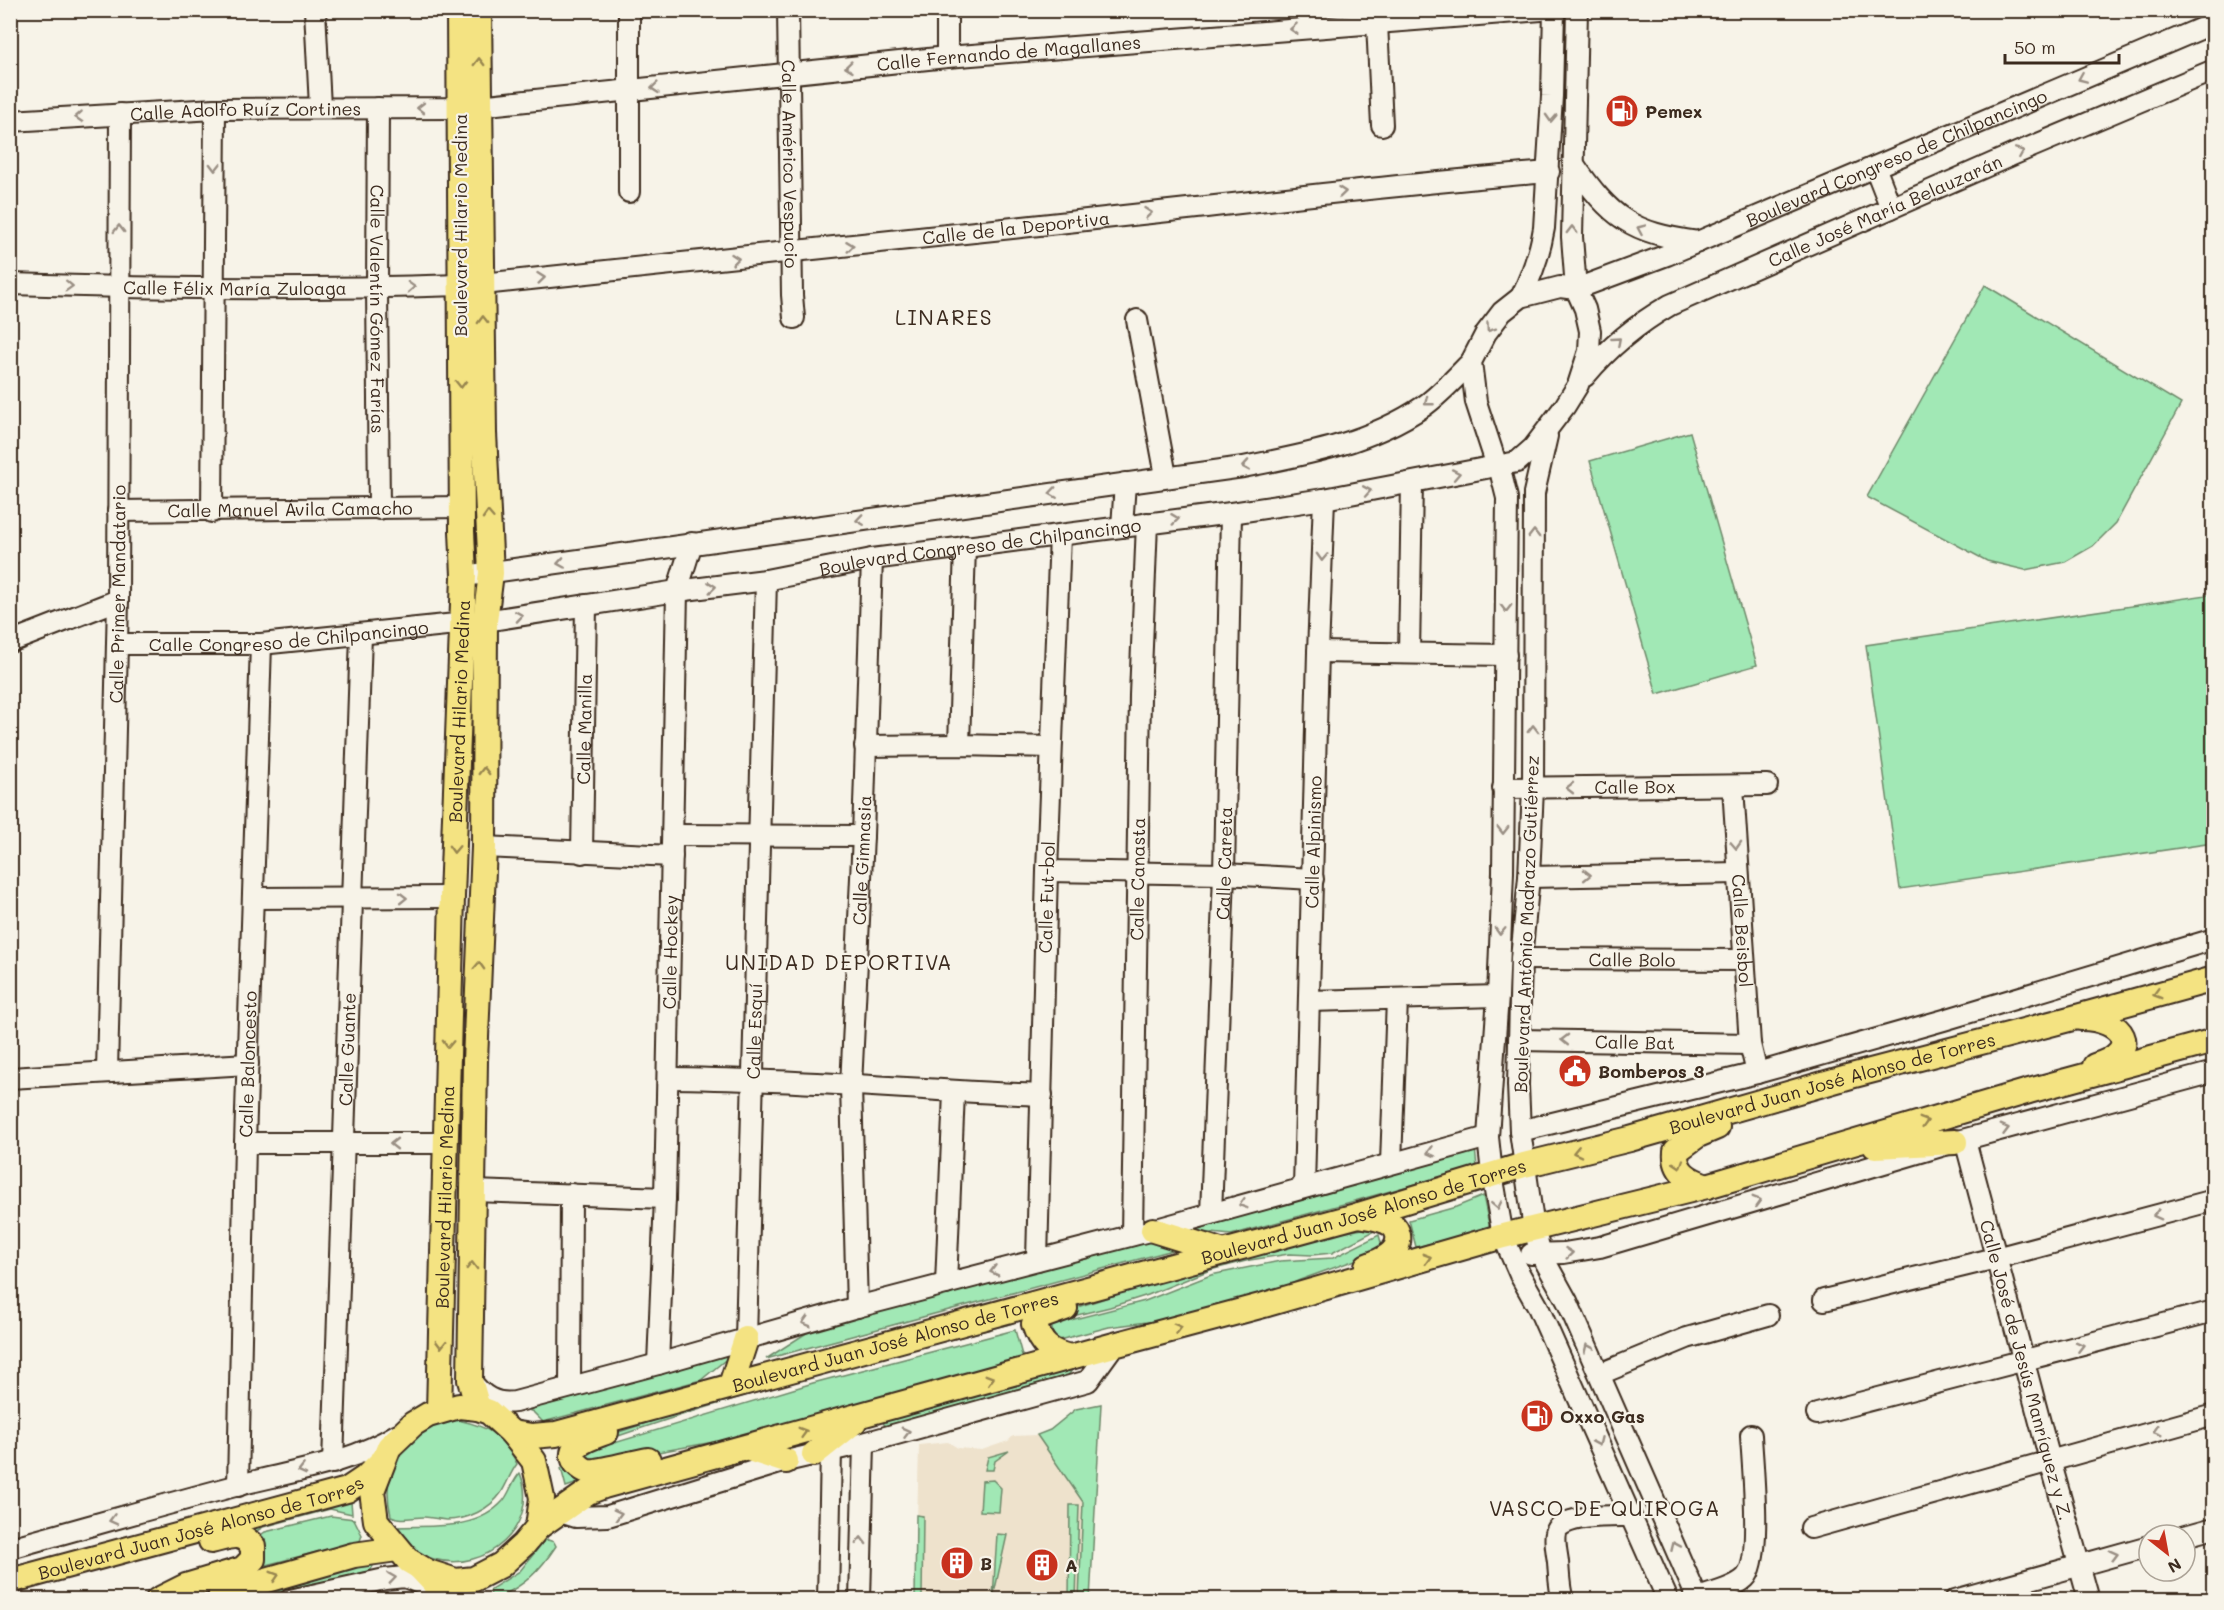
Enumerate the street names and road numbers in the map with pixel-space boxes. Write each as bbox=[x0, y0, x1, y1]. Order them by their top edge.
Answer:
street label: Calle Fernando de Magallanes bbox=[876, 30, 1142, 76]
street label: Calle Américo Vespucio bbox=[777, 59, 804, 269]
street label: Boulevard Congreso de Chilpancingo bbox=[1742, 83, 2051, 232]
street label: Calle Adolfo Ruíz Cortines bbox=[129, 96, 361, 126]
street label: Boulevard Hilario Medina bbox=[448, 114, 472, 336]
street label: Calle José María Belauzarán bbox=[1764, 149, 2006, 273]
street label: Calle Valentín Gómez Farías bbox=[365, 184, 390, 434]
street label: Calle de la Deportiva bbox=[921, 206, 1111, 250]
street label: Calle Félix María Zuloaga bbox=[123, 275, 347, 300]
street label: Calle Primer Mandatario bbox=[104, 484, 130, 704]
street label: Calle Manuel Ávila Camacho bbox=[167, 496, 413, 522]
street label: Boulevard Congreso de Chilpancingo bbox=[817, 513, 1143, 581]
street label: Boulevard Hilario Medina bbox=[443, 599, 475, 823]
street label: Calle Congreso de Chilpancingo bbox=[149, 615, 430, 656]
street label: Calle Manilla bbox=[571, 673, 597, 785]
street label: Boulevard Antônio Madrazo Gutiérrez bbox=[1508, 755, 1544, 1093]
street label: Calle Box bbox=[1594, 774, 1676, 799]
street label: Calle Alpinismo bbox=[1299, 775, 1327, 909]
street label: Calle Gimnasia bbox=[847, 795, 876, 926]
street label: Calle Careta bbox=[1210, 806, 1237, 920]
street label: Calle Canasta bbox=[1124, 817, 1150, 941]
street label: Calle Fut-bol bbox=[1033, 841, 1060, 954]
street label: Calle Beisbol bbox=[1727, 873, 1758, 988]
street label: Calle Hockey bbox=[657, 895, 683, 1010]
street label: Calle Bolo bbox=[1588, 947, 1676, 972]
street label: Calle Esquí bbox=[741, 983, 767, 1080]
street label: Calle Baloncesto bbox=[233, 990, 262, 1138]
street label: Calle Guante bbox=[333, 992, 361, 1106]
street label: Boulevard Juan José Alonso de Torres bbox=[1666, 1027, 1998, 1139]
street label: Calle Bat bbox=[1595, 1029, 1675, 1055]
street label: Boulevard Hilario Medina bbox=[430, 1085, 459, 1309]
street label: Boulevard Juan José Alonso de Torres bbox=[1198, 1153, 1529, 1270]
street label: Calle José de Jesús Manríquez y Z. bbox=[1975, 1217, 2078, 1523]
street label: Boulevard Juan José Alonso de Torres bbox=[729, 1286, 1061, 1397]
street label: Boulevard Juan José Alonso de Torres bbox=[35, 1470, 368, 1585]

